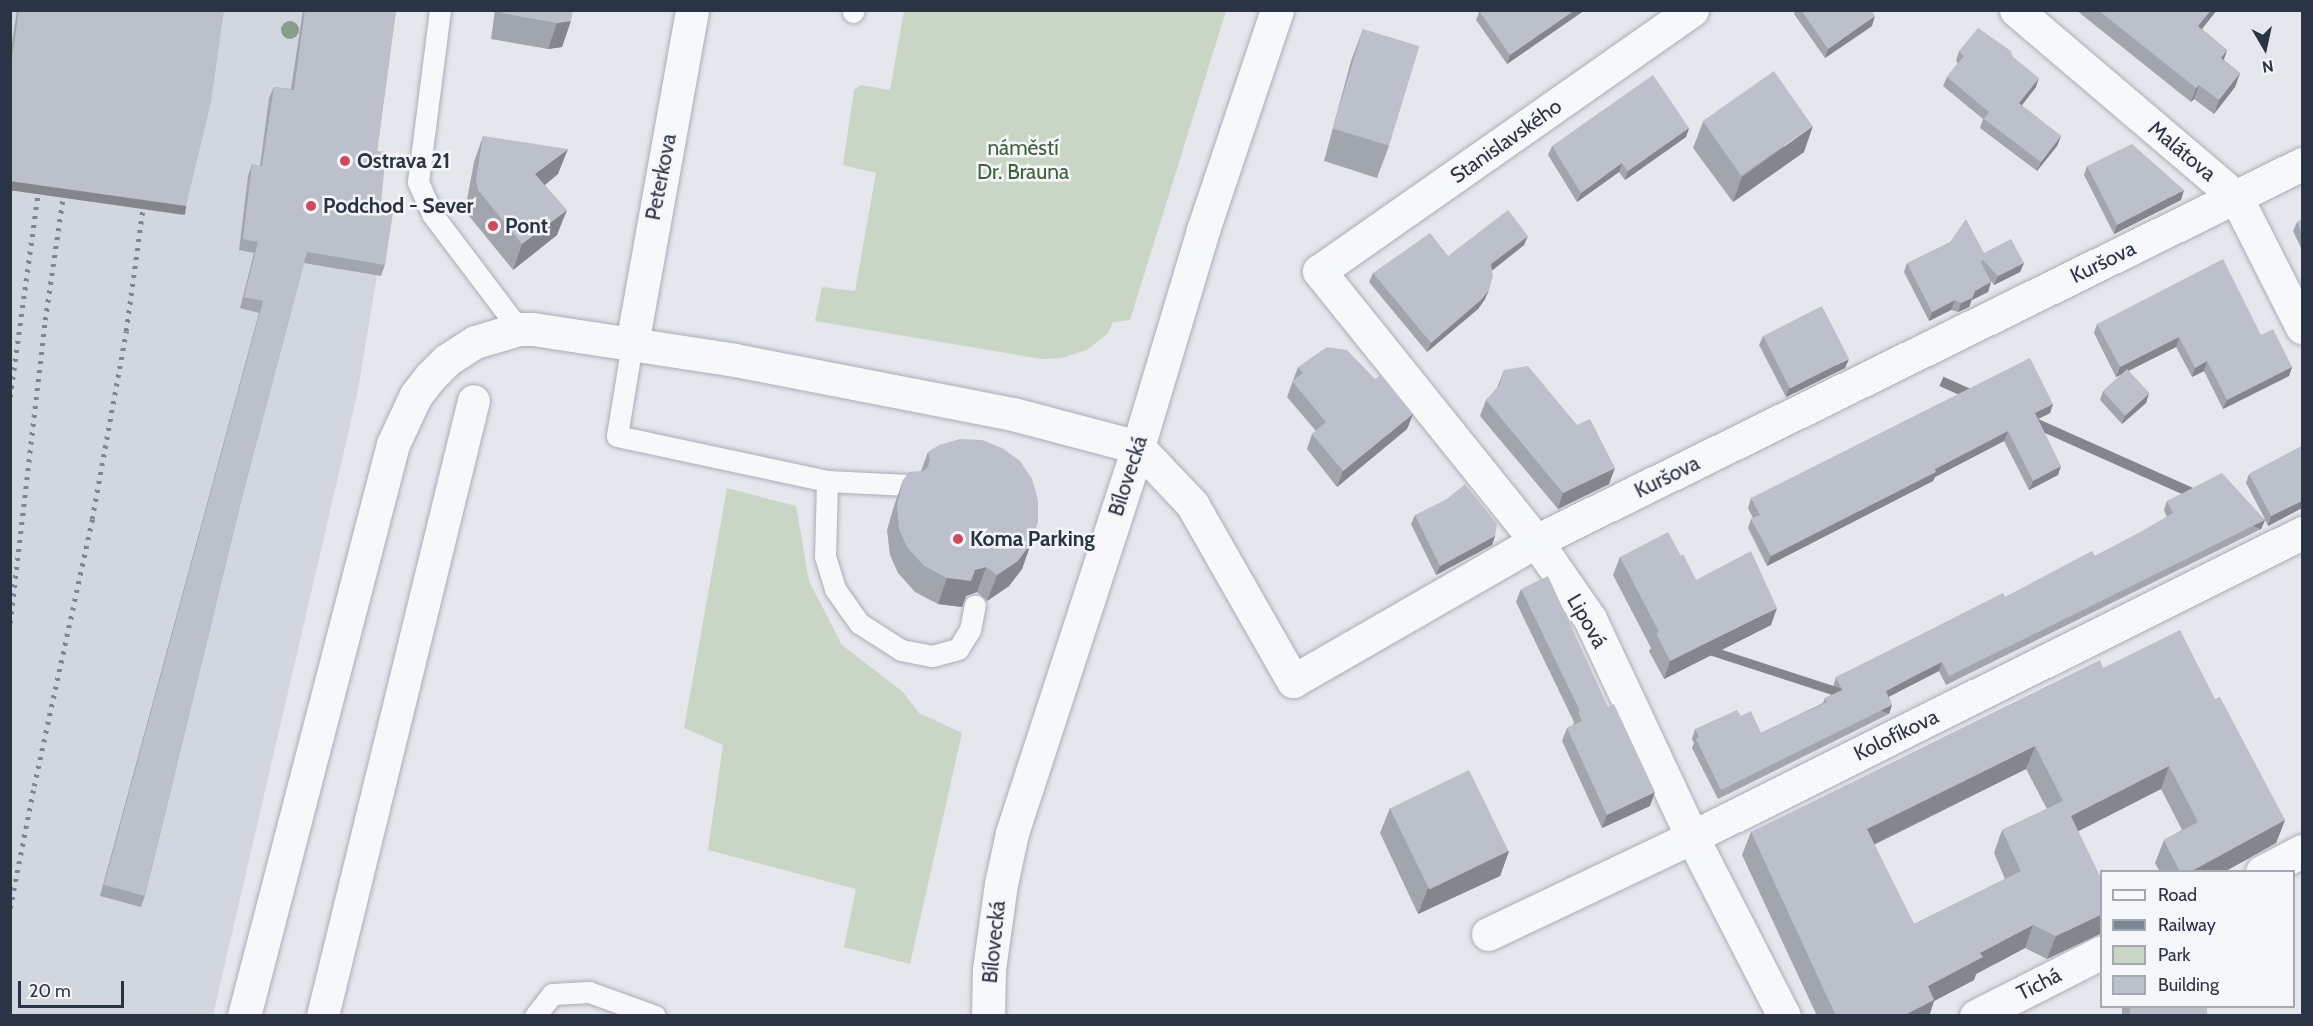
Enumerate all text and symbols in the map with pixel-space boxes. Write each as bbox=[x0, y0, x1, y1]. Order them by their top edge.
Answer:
north arrow bbox=[2235, 18, 2295, 78]
text: N bbox=[2261, 56, 2275, 77]
street label: Stanislavského bbox=[1445, 93, 1567, 189]
street label: Malátova bbox=[2143, 115, 2221, 187]
street label: Peterkova bbox=[640, 132, 682, 222]
park label: náměstí Dr. Brauna bbox=[977, 135, 1069, 185]
place label: Ostrava 21 bbox=[357, 148, 450, 174]
marker: Ostrava 21 bbox=[338, 154, 352, 168]
place label: Podchod - Sever bbox=[323, 193, 473, 219]
marker: Podchod - Sever bbox=[304, 199, 318, 213]
place label: Pont bbox=[505, 213, 548, 239]
marker: Pont bbox=[486, 219, 500, 233]
street label: Kuršova bbox=[2066, 235, 2140, 289]
street label: Bílovecká bbox=[1103, 433, 1153, 519]
street label: Kuršova bbox=[1630, 450, 1704, 504]
place label: Koma Parking bbox=[970, 526, 1095, 552]
marker: Koma Parking bbox=[951, 532, 965, 546]
street label: Lipová bbox=[1562, 589, 1612, 653]
street label: Kolofíkova bbox=[1850, 704, 1942, 766]
legend bbox=[2100, 870, 2295, 1008]
text: Road bbox=[2158, 884, 2197, 906]
street label: Bílovecká bbox=[977, 899, 1011, 985]
text: Railway bbox=[2158, 914, 2216, 936]
text: Park bbox=[2158, 944, 2190, 966]
street label: Tichá bbox=[2013, 962, 2065, 1006]
scale bar bbox=[21, 969, 128, 1007]
text: Building bbox=[2158, 974, 2219, 996]
text: 20 m bbox=[29, 980, 71, 1002]

